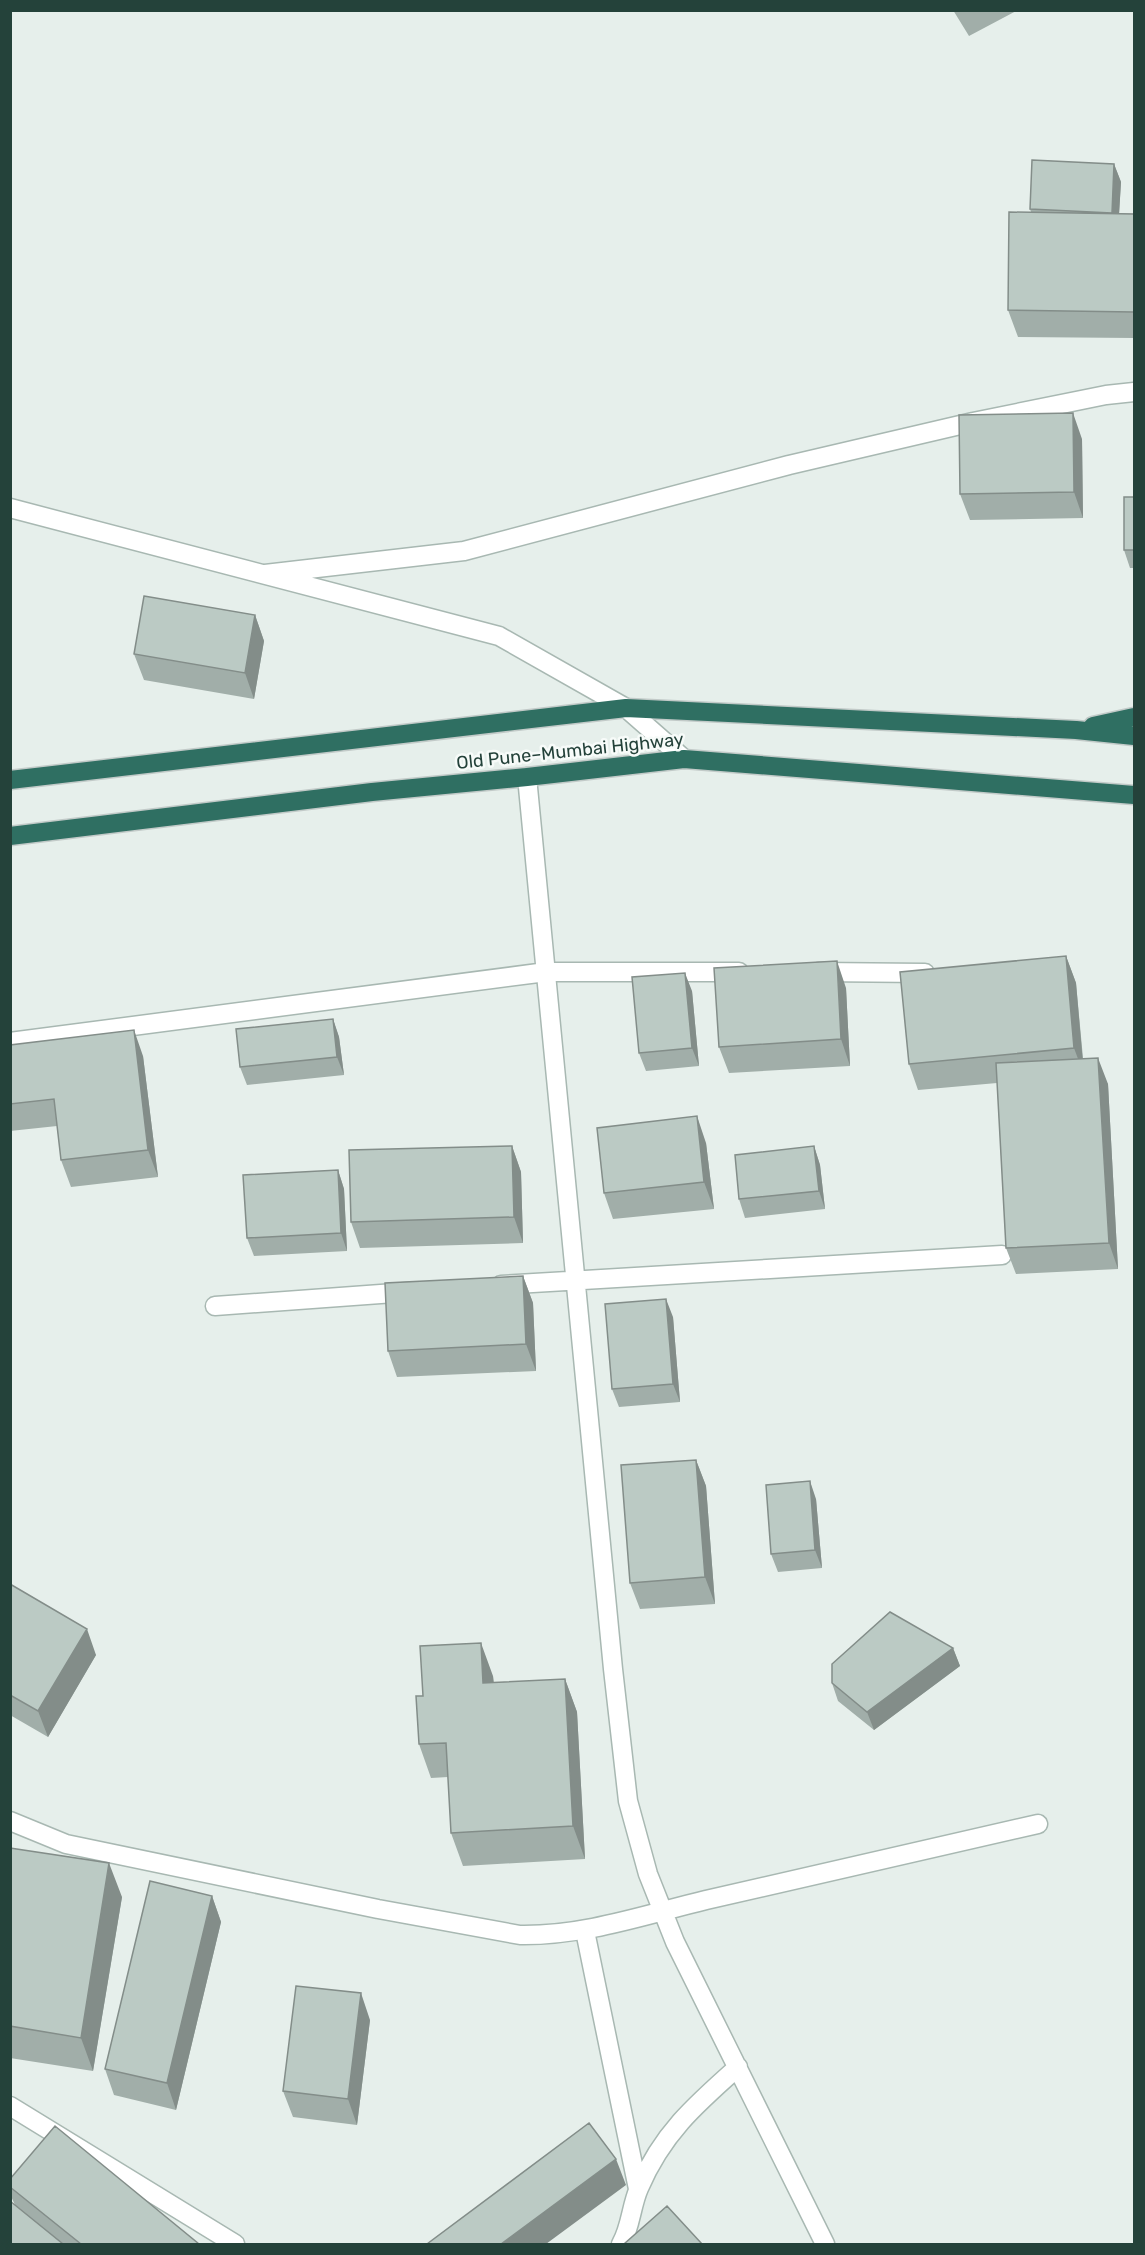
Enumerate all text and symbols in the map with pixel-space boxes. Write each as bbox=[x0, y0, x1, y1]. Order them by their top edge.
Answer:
street label: Old Pune–Mumbai Highway bbox=[455, 728, 685, 774]

